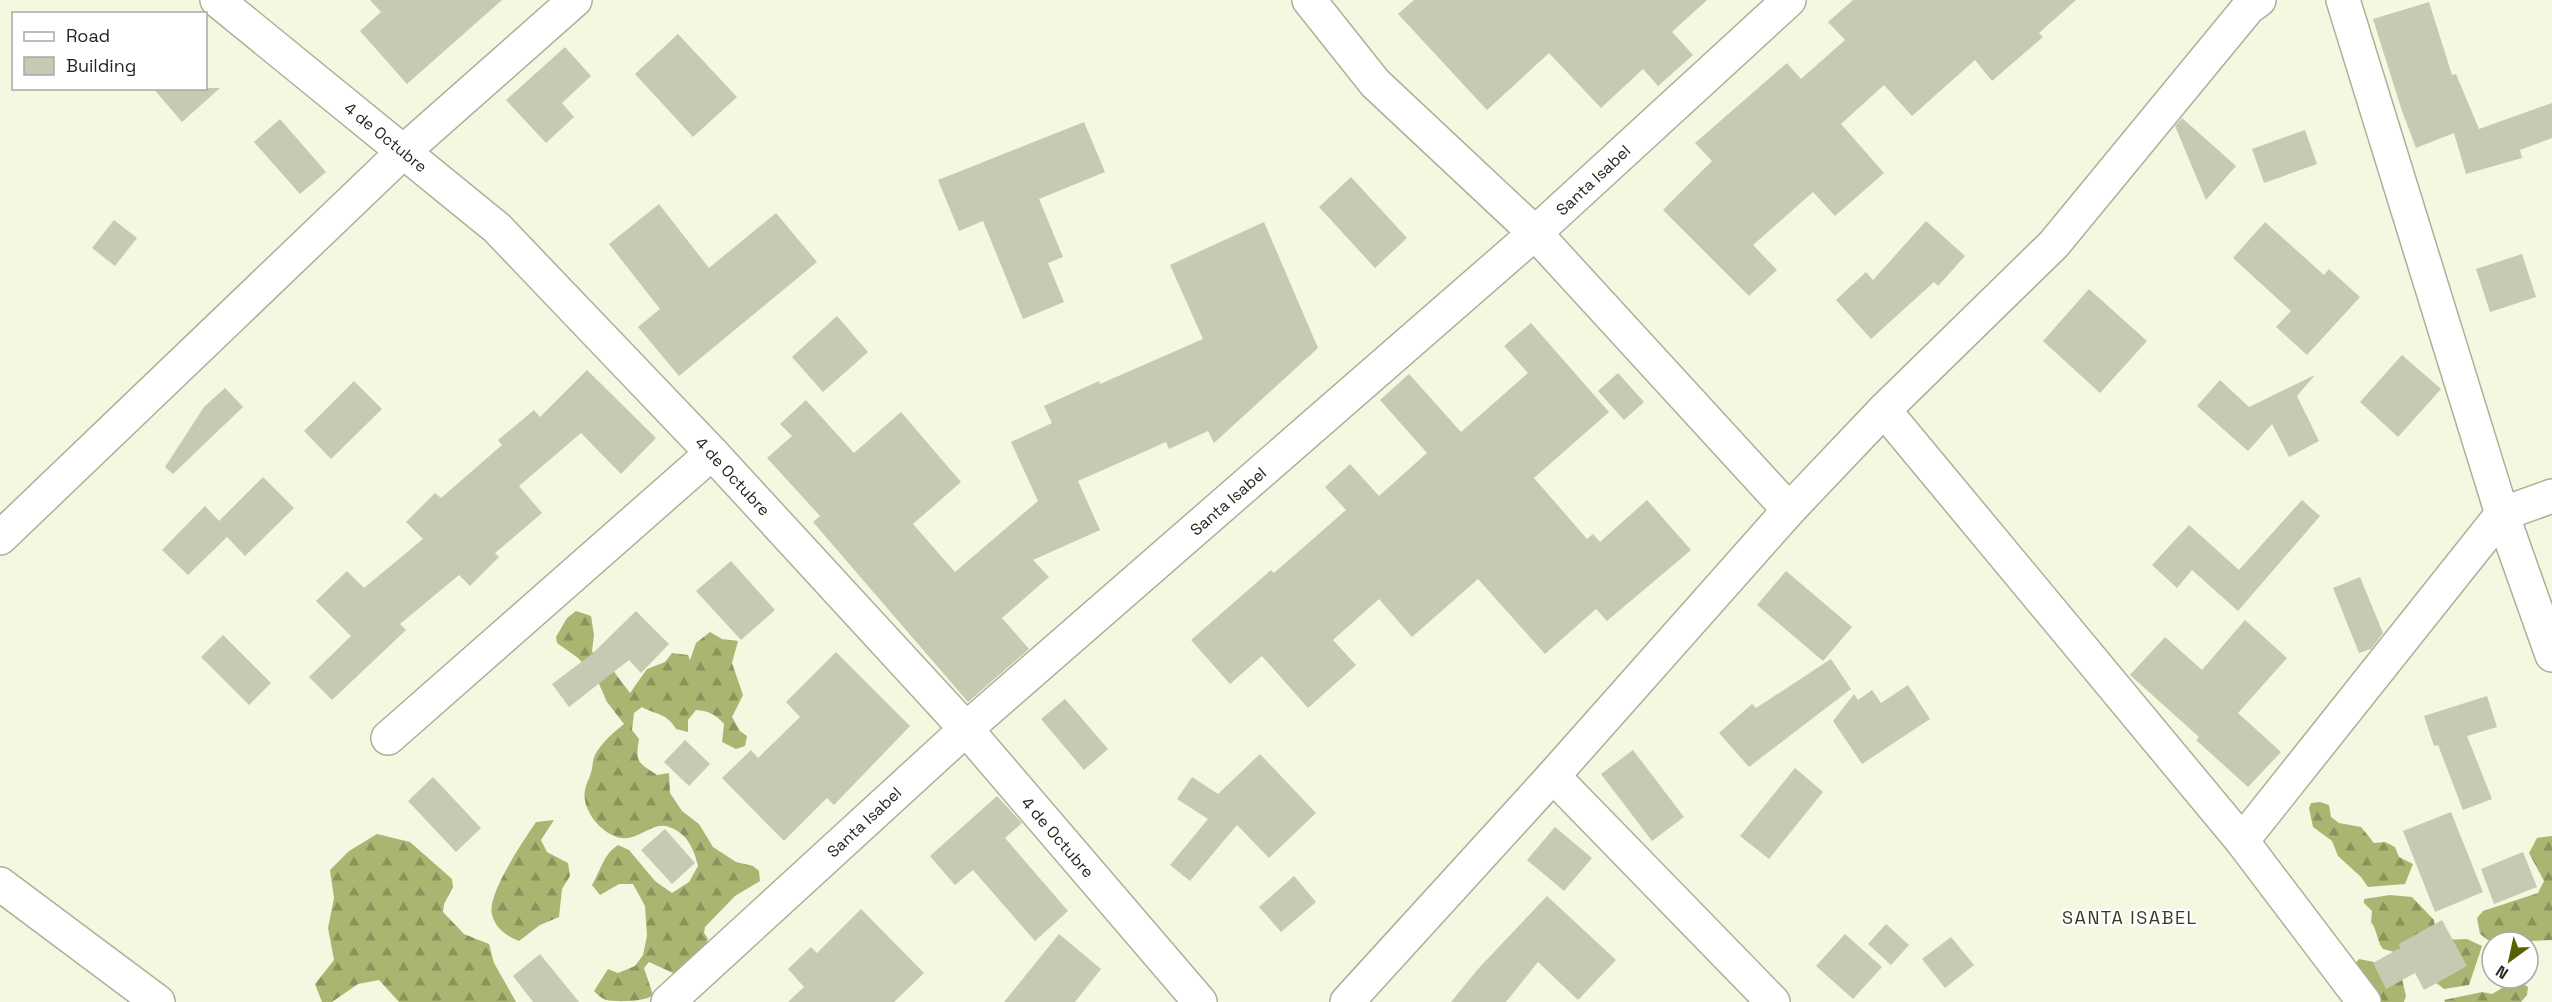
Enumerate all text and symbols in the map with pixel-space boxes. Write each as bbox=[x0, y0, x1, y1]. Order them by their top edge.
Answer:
legend bbox=[12, 12, 207, 90]
text: Road bbox=[66, 24, 110, 47]
text: Building bbox=[66, 54, 136, 77]
street label: 4 de Octubre bbox=[340, 98, 431, 177]
street label: Santa Isabel bbox=[1552, 140, 1635, 220]
street label: 4 de Octubre bbox=[691, 432, 775, 520]
street label: Santa Isabel bbox=[1186, 462, 1271, 540]
street label: Santa Isabel bbox=[823, 782, 906, 862]
street label: 4 de Octubre bbox=[1017, 792, 1099, 882]
district label: SANTA ISABEL bbox=[2062, 906, 2198, 929]
north arrow bbox=[2480, 930, 2540, 990]
text: N bbox=[2492, 960, 2512, 984]

